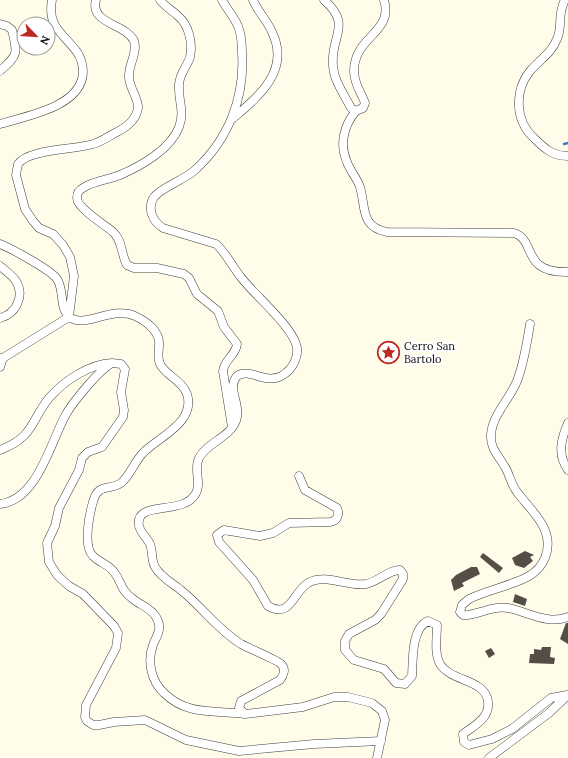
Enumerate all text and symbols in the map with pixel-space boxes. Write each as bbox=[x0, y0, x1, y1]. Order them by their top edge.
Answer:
north arrow bbox=[16, 16, 56, 56]
text: N bbox=[37, 33, 53, 47]
place icon: Cerro San Bartolo bbox=[375, 339, 401, 365]
place label: Cerro San Bartolo bbox=[404, 339, 455, 366]

